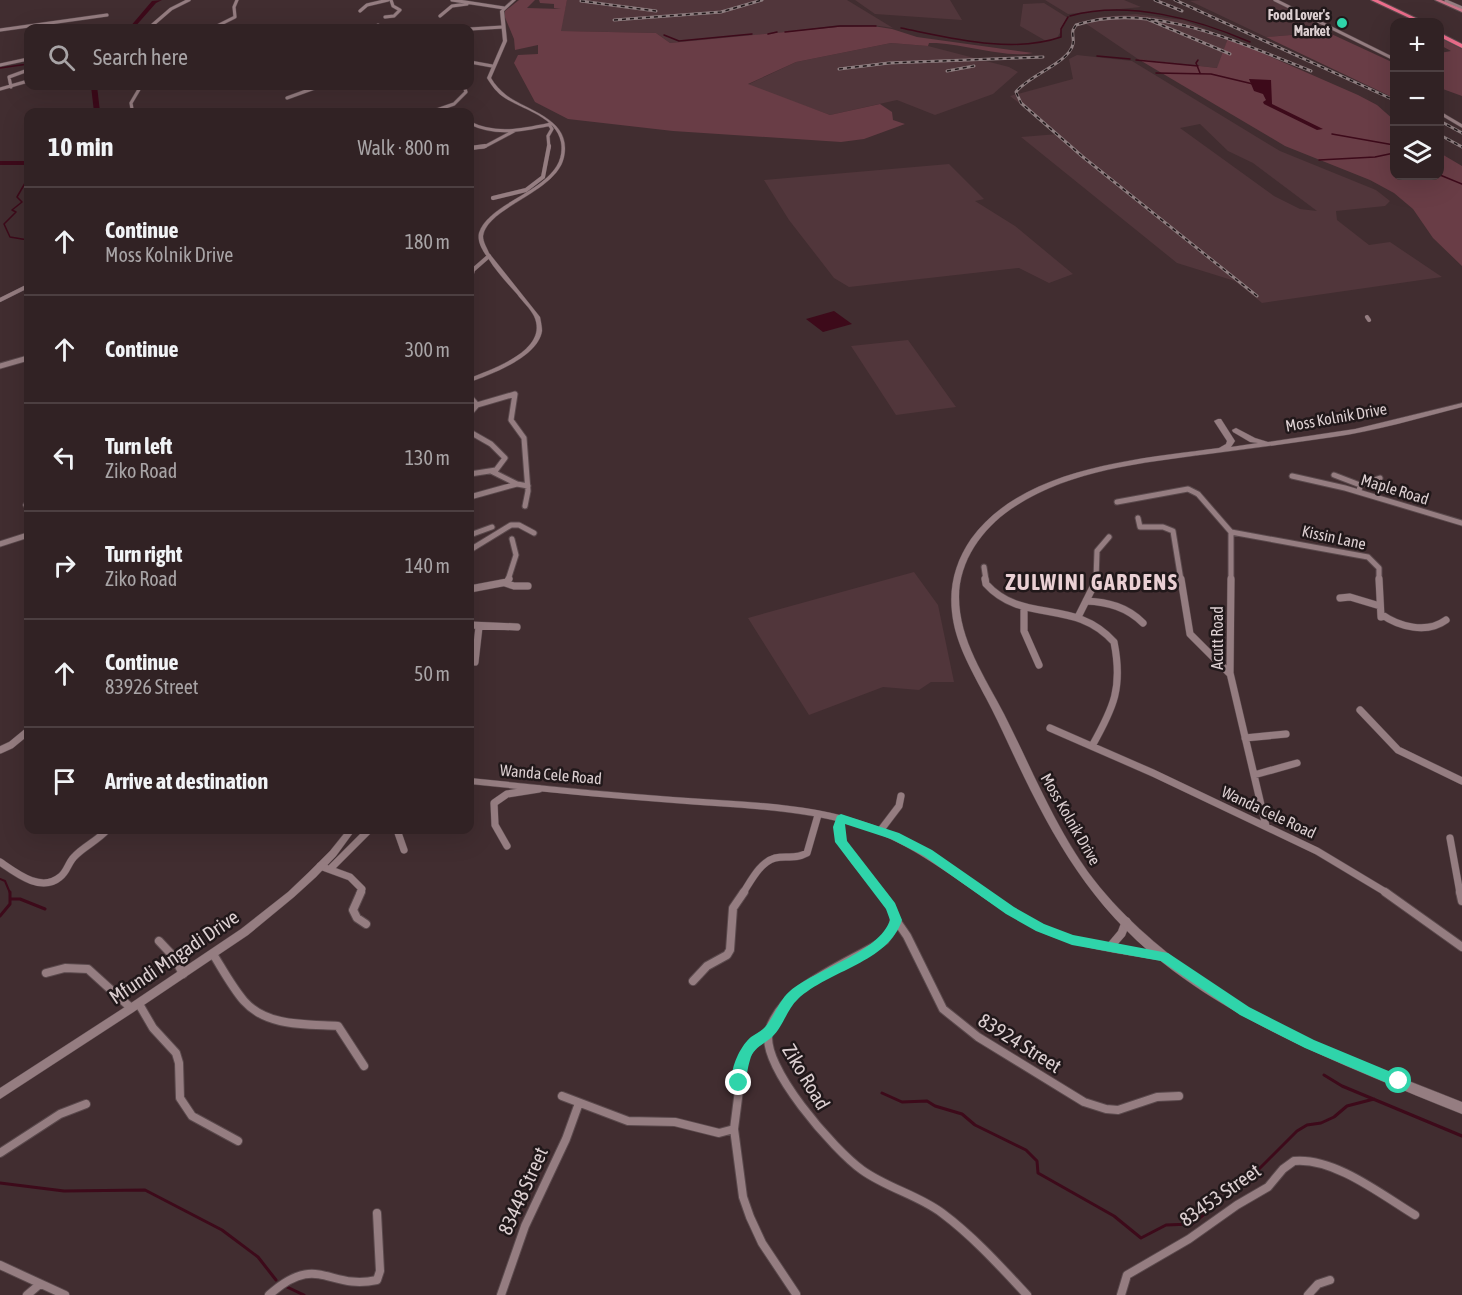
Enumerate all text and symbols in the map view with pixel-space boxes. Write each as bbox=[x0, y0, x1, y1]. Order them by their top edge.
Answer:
place label: Food Lover's Market bbox=[1268, 7, 1330, 39]
marker: Food Lover's Market bbox=[1335, 16, 1349, 30]
map controls bbox=[1390, 18, 1444, 180]
button: + bbox=[1390, 18, 1444, 72]
search box bbox=[24, 24, 474, 90]
icon: search bbox=[45, 41, 78, 74]
text: Search here bbox=[93, 44, 188, 70]
button: − bbox=[1390, 72, 1444, 126]
button: layers bbox=[1390, 126, 1444, 180]
text: 10 min bbox=[48, 132, 113, 162]
text: Walk · 800 m bbox=[358, 136, 450, 159]
text: Continue bbox=[105, 217, 179, 243]
icon: ahead bbox=[48, 225, 81, 258]
text: 180 m bbox=[405, 230, 450, 253]
text: Moss Kolnik Drive bbox=[105, 243, 233, 266]
icon: ahead bbox=[48, 333, 81, 366]
text: Continue bbox=[105, 336, 179, 362]
text: 300 m bbox=[405, 338, 450, 361]
street label: Moss Kolnik Drive bbox=[1284, 399, 1388, 435]
text: Turn left bbox=[105, 433, 172, 459]
icon: left bbox=[48, 441, 81, 474]
text: 130 m bbox=[405, 446, 450, 469]
text: Ziko Road bbox=[105, 459, 177, 482]
street label: Maple Road bbox=[1359, 470, 1431, 509]
street label: Kissin Lane bbox=[1300, 521, 1368, 553]
text: Turn right bbox=[105, 541, 182, 567]
icon: right bbox=[48, 549, 81, 582]
text: 140 m bbox=[405, 554, 450, 577]
text: Ziko Road bbox=[105, 567, 177, 590]
district label: ZULWINI GARDENS bbox=[1005, 569, 1179, 595]
street label: Acutt Road bbox=[1208, 606, 1226, 670]
text: Continue bbox=[105, 649, 179, 675]
icon: ahead bbox=[48, 657, 81, 690]
text: 50 m bbox=[414, 662, 450, 685]
text: 83926 Street bbox=[105, 675, 199, 698]
street label: Wanda Cele Road bbox=[499, 761, 603, 787]
icon: arrive bbox=[48, 765, 81, 798]
text: Arrive at destination bbox=[105, 768, 268, 794]
street label: Moss Kolnik Drive bbox=[1038, 770, 1104, 868]
street label: Wanda Cele Road bbox=[1219, 782, 1319, 842]
street label: Mfundi Mngadi Drive bbox=[105, 905, 243, 1008]
street label: 83924 Street bbox=[974, 1008, 1066, 1077]
street label: Ziko Road bbox=[778, 1040, 835, 1114]
route start bbox=[1385, 1067, 1411, 1093]
route end bbox=[725, 1069, 751, 1095]
street label: 83448 Street bbox=[493, 1143, 552, 1238]
street label: 83453 Street bbox=[1175, 1158, 1265, 1231]

